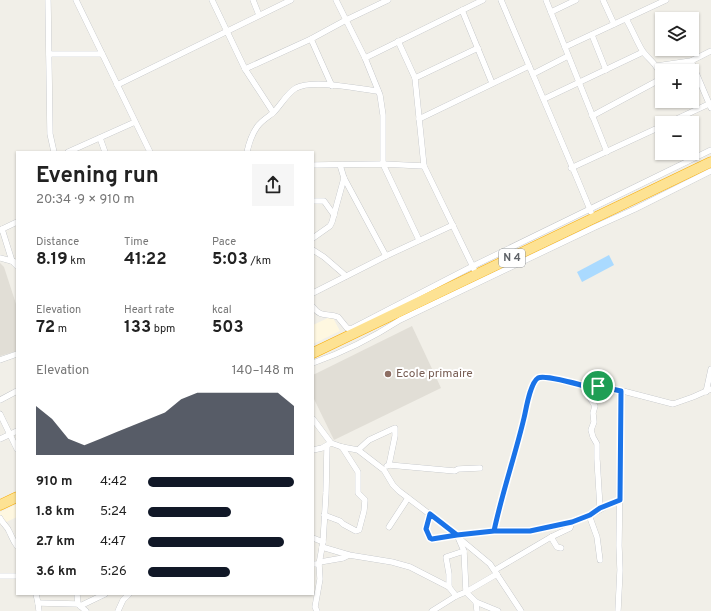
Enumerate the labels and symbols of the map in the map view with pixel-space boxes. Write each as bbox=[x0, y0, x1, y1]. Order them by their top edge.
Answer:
road number: N 4 bbox=[499, 249, 525, 267]
place label: Ecole primaire bbox=[396, 366, 473, 382]
marker: Ecole primaire bbox=[383, 369, 393, 379]
pin bbox=[581, 369, 615, 403]

